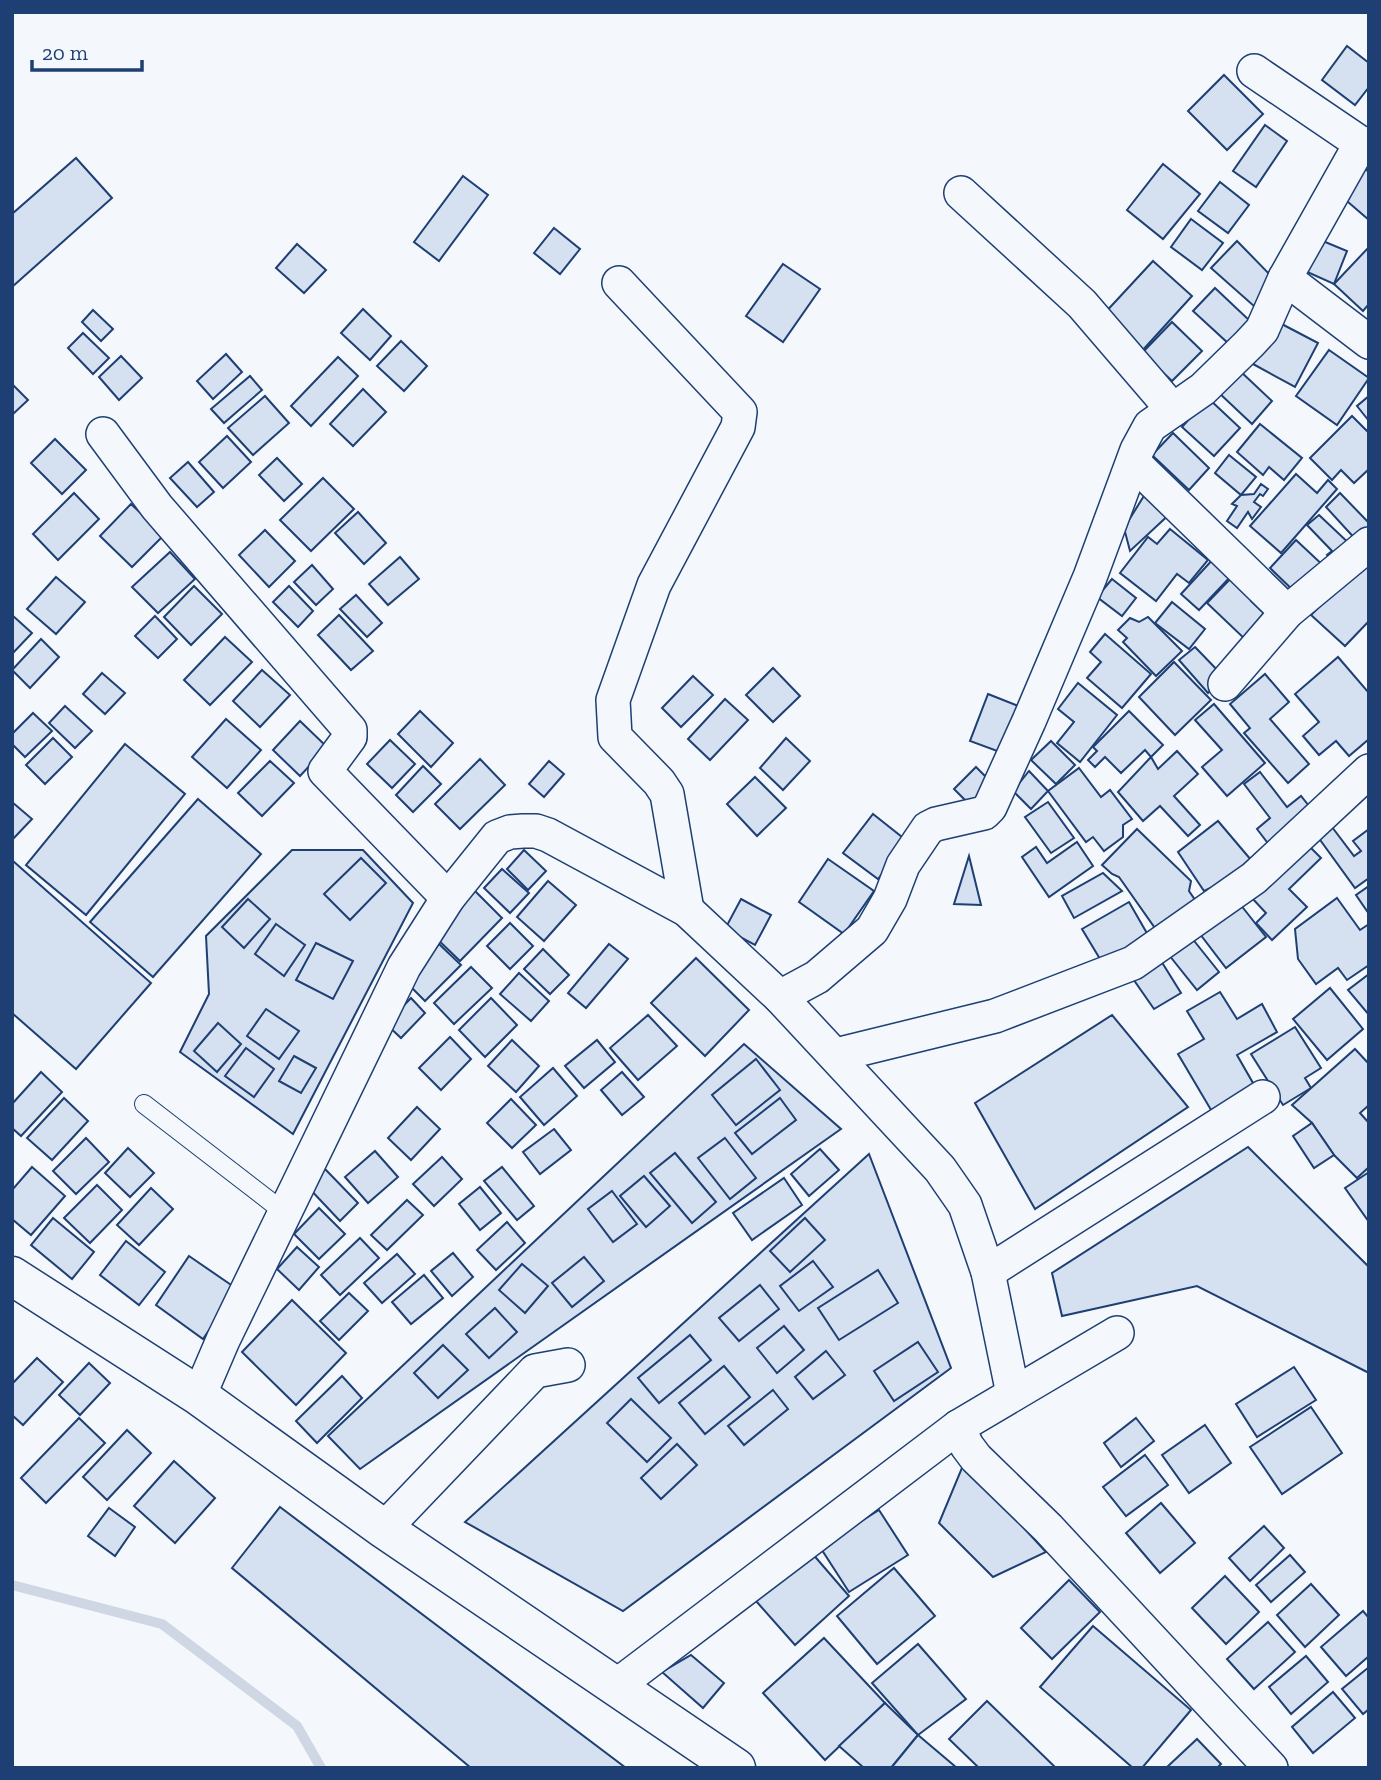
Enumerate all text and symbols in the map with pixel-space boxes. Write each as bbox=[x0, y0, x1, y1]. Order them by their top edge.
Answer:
scale bar bbox=[32, 28, 142, 72]
text: 20 m bbox=[42, 40, 88, 65]

